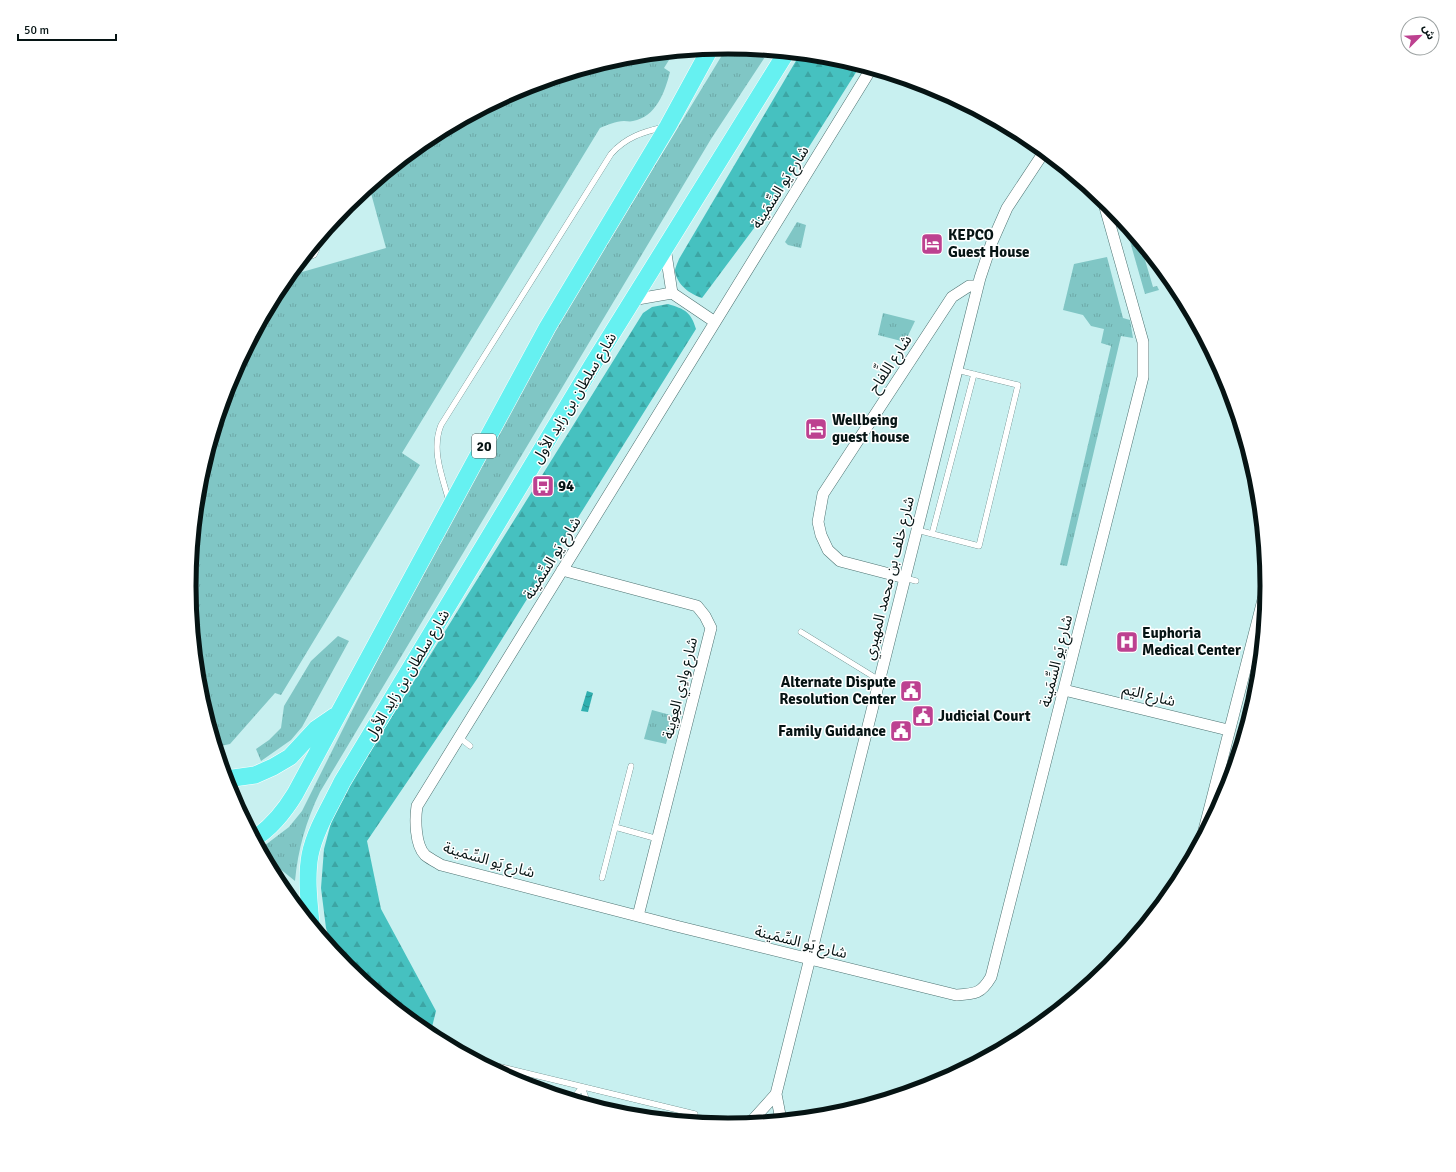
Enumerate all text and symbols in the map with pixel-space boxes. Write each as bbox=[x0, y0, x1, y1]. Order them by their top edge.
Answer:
scale bar bbox=[18, 16, 116, 42]
north arrow bbox=[1400, 16, 1440, 56]
text: 50 m bbox=[24, 23, 49, 38]
text: ش bbox=[1420, 23, 1438, 42]
street label: شارع يَو السِّمَينة bbox=[747, 142, 815, 233]
place label: KEPCO Guest House bbox=[948, 226, 1029, 261]
hotel icon: KEPCO Guest House bbox=[919, 231, 945, 257]
street label: شارع سلطان بن زايد الأول bbox=[528, 329, 623, 468]
street label: شارع اللِّفاح bbox=[861, 329, 918, 398]
place label: Wellbeing guest house bbox=[832, 411, 910, 446]
hotel icon: Wellbeing guest house bbox=[803, 416, 829, 442]
road number: 20 bbox=[472, 434, 496, 458]
bus stop icon: 94 bbox=[530, 473, 556, 499]
place label: 94 bbox=[558, 477, 574, 495]
street label: شارع خلف بن محمد المهيري bbox=[860, 494, 921, 662]
street label: شارع يَو السِّمَينة bbox=[519, 513, 587, 604]
street label: شارع سلطان بن زايد الأول bbox=[361, 606, 456, 745]
street label: شارع يَو السِّمَينة bbox=[1036, 613, 1079, 710]
place label: Euphoria Medical Center bbox=[1142, 624, 1241, 659]
hospital icon: Euphoria Medical Center bbox=[1114, 629, 1140, 655]
street label: شارع وادِي العِوَينة bbox=[659, 635, 704, 741]
place label: Alternate Dispute Resolution Center bbox=[779, 673, 896, 708]
public building icon: Alternate Dispute Resolution Center bbox=[898, 678, 924, 704]
street label: شارع اليَم bbox=[1120, 680, 1178, 713]
public building icon: Judicial Court bbox=[910, 703, 936, 729]
place label: Judicial Court bbox=[938, 707, 1031, 725]
public building icon: Family Guidance bbox=[888, 718, 914, 744]
place label: Family Guidance bbox=[778, 722, 886, 740]
street label: شارع يَو السِّمَينة bbox=[440, 838, 537, 885]
street label: شارع يَو السِّمَينة bbox=[752, 922, 849, 965]

